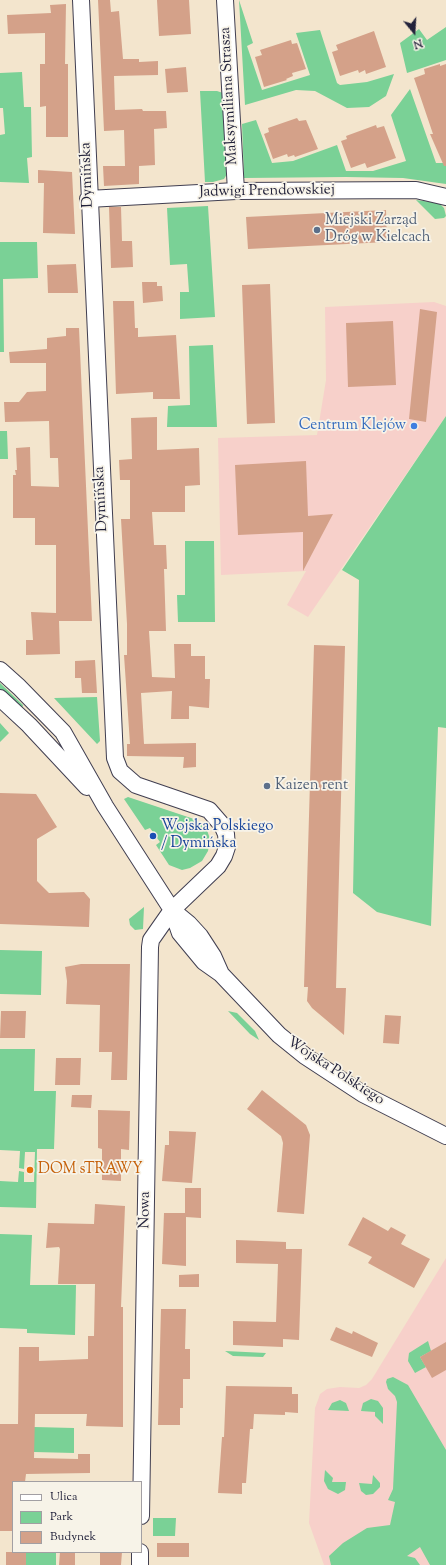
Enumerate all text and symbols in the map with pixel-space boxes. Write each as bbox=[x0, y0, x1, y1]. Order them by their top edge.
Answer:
north arrow bbox=[394, 12, 434, 52]
street label: Maksymiliana Strasza bbox=[217, 26, 243, 166]
text: N bbox=[411, 34, 424, 52]
street label: Dymińska bbox=[78, 142, 98, 208]
street label: Jadwigi Prendowskiej bbox=[199, 182, 335, 202]
place label: Miejski Zarząd Dróg w Kielcach bbox=[325, 212, 431, 247]
marker: Miejski Zarząd Dróg w Kielcach bbox=[312, 225, 322, 235]
place label: Centrum Klejów bbox=[299, 417, 406, 435]
marker: Centrum Klejów bbox=[409, 421, 419, 431]
street label: Dymińska bbox=[91, 466, 113, 532]
place label: Kaizen rent bbox=[275, 777, 348, 795]
marker: Kaizen rent bbox=[262, 781, 272, 791]
place label: Wojska Polskiego / Dymińska bbox=[161, 818, 273, 853]
marker: Wojska Polskiego / Dymińska bbox=[148, 831, 158, 841]
street label: Wojska Polskiego bbox=[283, 1034, 387, 1110]
place label: DOM sTRAWY bbox=[38, 1161, 143, 1179]
marker: DOM sTRAWY bbox=[25, 1165, 35, 1175]
street label: Nowa bbox=[137, 1191, 155, 1229]
legend bbox=[12, 1481, 142, 1553]
text: Ulica bbox=[50, 1488, 77, 1506]
text: Park bbox=[50, 1508, 73, 1526]
text: Budynek bbox=[50, 1528, 96, 1546]

